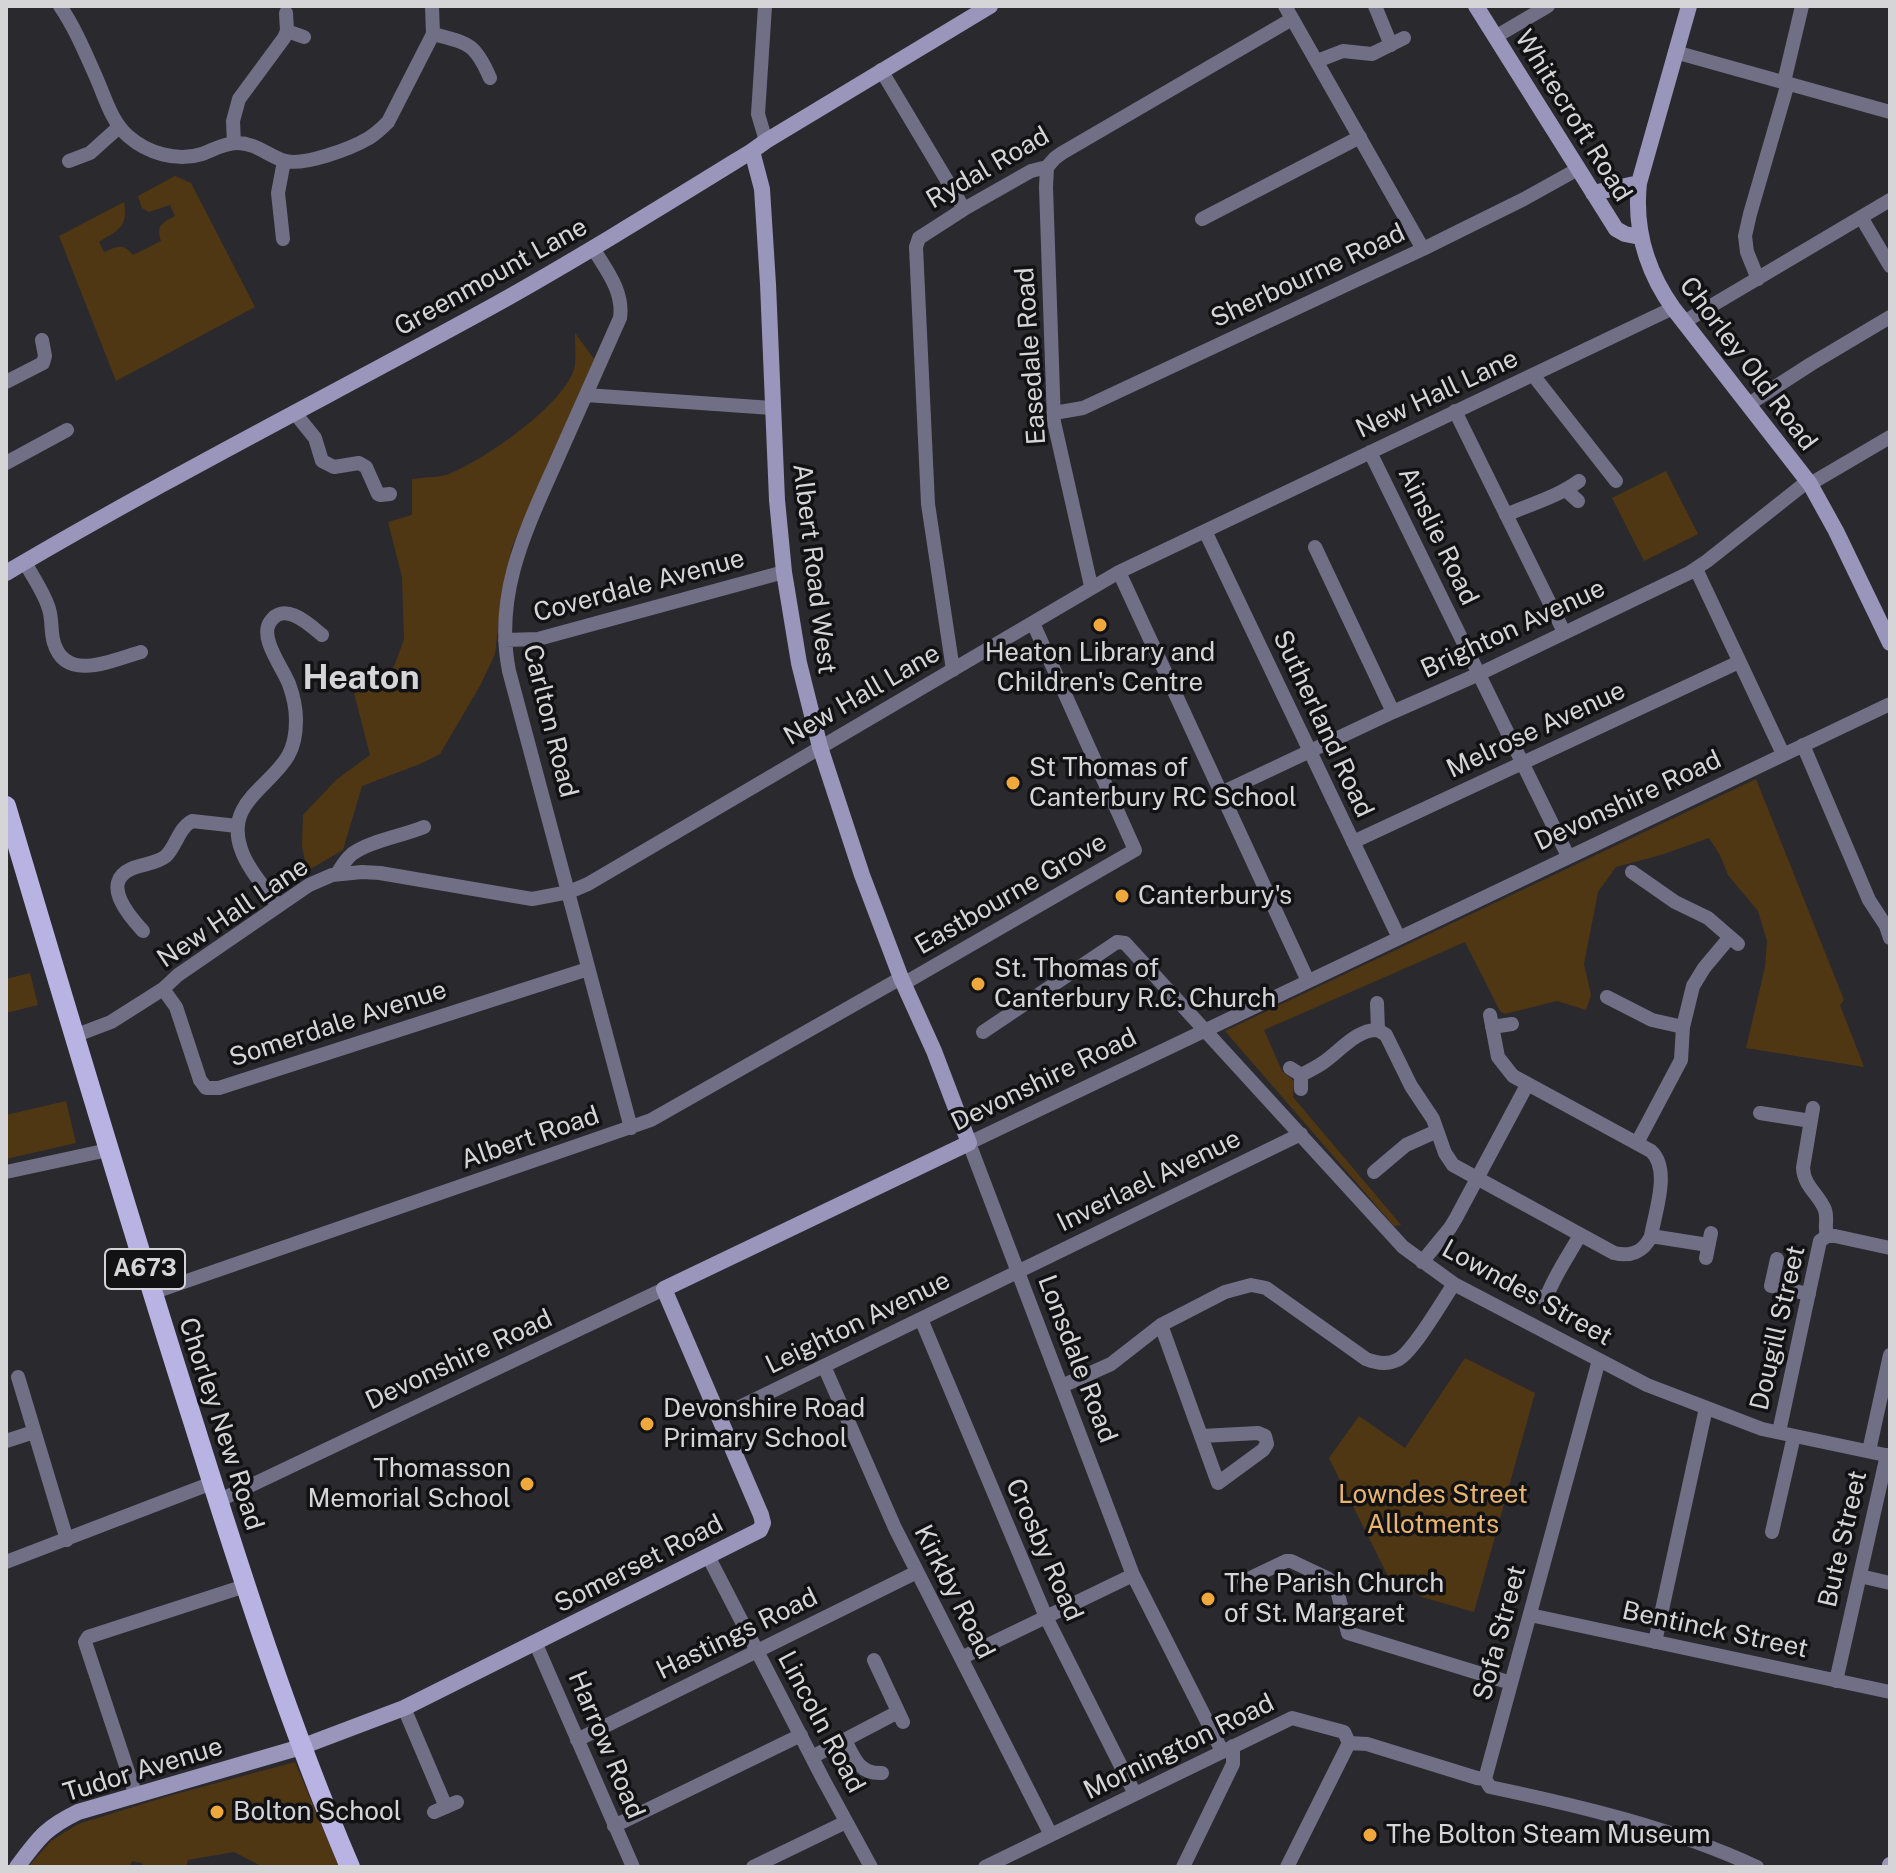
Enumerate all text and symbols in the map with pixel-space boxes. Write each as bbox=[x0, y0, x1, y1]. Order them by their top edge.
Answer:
street label: Whitecroft Road bbox=[1508, 24, 1638, 208]
street label: Rydal Road bbox=[921, 120, 1055, 216]
street label: Greenmount Lane bbox=[389, 211, 593, 343]
street label: Sherbourne Road bbox=[1206, 217, 1410, 335]
street label: Easedale Road bbox=[1009, 266, 1053, 446]
street label: Chorley Old Road bbox=[1673, 271, 1823, 457]
street label: New Hall Lane bbox=[1351, 343, 1523, 445]
street label: Albert Road West bbox=[786, 462, 842, 676]
street label: Ainslie Road bbox=[1391, 462, 1485, 610]
street label: Coverdale Avenue bbox=[530, 543, 748, 629]
street label: Brighton Avenue bbox=[1416, 573, 1610, 685]
marker: Heaton Library and Children's Centre bbox=[1091, 616, 1109, 634]
street label: Sutherland Road bbox=[1266, 625, 1380, 823]
place label: Heaton Library and Children's Centre bbox=[985, 637, 1215, 698]
street label: New Hall Lane bbox=[778, 638, 946, 752]
street label: Carlton Road bbox=[516, 641, 584, 801]
district label: Heaton bbox=[302, 659, 420, 699]
street label: Melrose Avenue bbox=[1442, 675, 1630, 785]
street label: Devonshire Road bbox=[1530, 744, 1726, 858]
place label: St Thomas of Canterbury RC School bbox=[1029, 752, 1297, 814]
marker: St Thomas of Canterbury RC School bbox=[1004, 774, 1022, 792]
street label: Eastbourne Grove bbox=[910, 827, 1112, 961]
street label: New Hall Lane bbox=[152, 851, 314, 975]
place label: Canterbury's bbox=[1138, 880, 1292, 912]
marker: Canterbury's bbox=[1113, 887, 1131, 905]
place label: St. Thomas of Canterbury R.C. Church bbox=[994, 953, 1276, 1014]
street label: Somerdale Avenue bbox=[225, 974, 451, 1074]
marker: St. Thomas of Canterbury R.C. Church bbox=[969, 975, 987, 993]
street label: Devonshire Road bbox=[946, 1022, 1142, 1138]
street label: Albert Road bbox=[457, 1100, 603, 1176]
street label: Inverlael Avenue bbox=[1052, 1123, 1246, 1239]
street label: Lowndes Street bbox=[1436, 1233, 1618, 1353]
street label: Dougill Street bbox=[1744, 1243, 1812, 1413]
road number: A673 bbox=[105, 1249, 185, 1289]
street label: Leighton Avenue bbox=[761, 1265, 955, 1381]
street label: Lonsdale Road bbox=[1031, 1271, 1123, 1447]
street label: Devonshire Road bbox=[361, 1303, 557, 1417]
street label: Chorley New Road bbox=[172, 1314, 270, 1534]
place label: Devonshire Road Primary School bbox=[663, 1393, 865, 1454]
marker: Devonshire Road Primary School bbox=[638, 1415, 656, 1433]
place label: Thomasson Memorial School bbox=[307, 1453, 511, 1514]
street label: Bute Street bbox=[1812, 1468, 1874, 1610]
street label: Crosby Road bbox=[999, 1474, 1089, 1626]
marker: Thomasson Memorial School bbox=[518, 1475, 536, 1493]
park label: Lowndes Street Allotments bbox=[1338, 1479, 1528, 1540]
street label: Somerset Road bbox=[550, 1508, 728, 1620]
street label: Kirkby Road bbox=[907, 1520, 1001, 1664]
street label: Sofa Street bbox=[1467, 1562, 1533, 1704]
place label: The Parish Church of St. Margaret bbox=[1224, 1568, 1444, 1630]
street label: Hastings Road bbox=[651, 1582, 823, 1686]
marker: The Parish Church of St. Margaret bbox=[1199, 1590, 1217, 1608]
street label: Bentinck Street bbox=[1619, 1595, 1811, 1665]
street label: Lincoln Road bbox=[771, 1646, 871, 1798]
street label: Harrow Road bbox=[561, 1667, 651, 1823]
street label: Mornington Road bbox=[1079, 1687, 1279, 1807]
street label: Tudor Avenue bbox=[60, 1731, 226, 1809]
place label: Bolton School bbox=[233, 1796, 402, 1828]
marker: Bolton School bbox=[208, 1803, 226, 1821]
place label: The Bolton Steam Museum bbox=[1386, 1819, 1710, 1851]
marker: The Bolton Steam Museum bbox=[1361, 1826, 1379, 1844]

